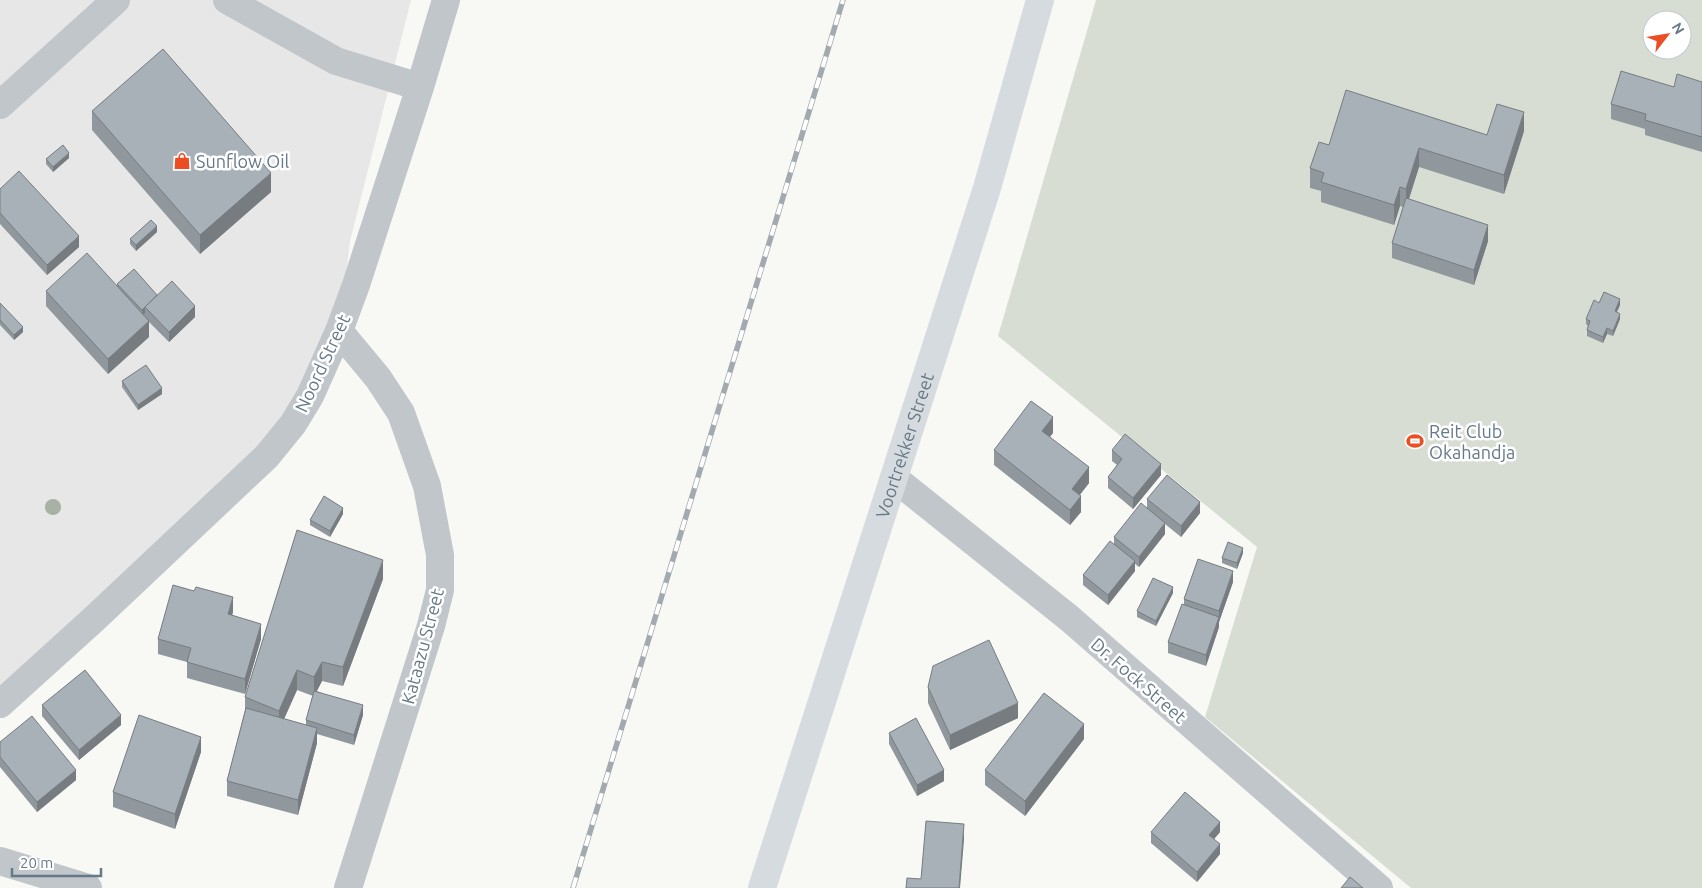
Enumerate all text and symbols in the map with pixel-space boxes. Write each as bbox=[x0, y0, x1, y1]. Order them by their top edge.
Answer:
north arrow bbox=[1642, 10, 1692, 60]
text: N bbox=[1669, 20, 1688, 37]
shop icon: Sunflow Oil bbox=[172, 151, 192, 171]
place label: Sunflow Oil bbox=[196, 151, 290, 171]
street label: Noord Street bbox=[291, 311, 353, 415]
street label: Voortrekker Street bbox=[872, 370, 937, 521]
place label: Reit Club Okahandja bbox=[1429, 421, 1515, 462]
sports icon: Reit Club Okahandja bbox=[1405, 431, 1425, 451]
street label: Kataazu Street bbox=[397, 586, 447, 706]
street label: Dr. Fock Street bbox=[1088, 633, 1190, 727]
scale bar bbox=[12, 846, 101, 878]
text: 20 m bbox=[20, 854, 53, 871]

